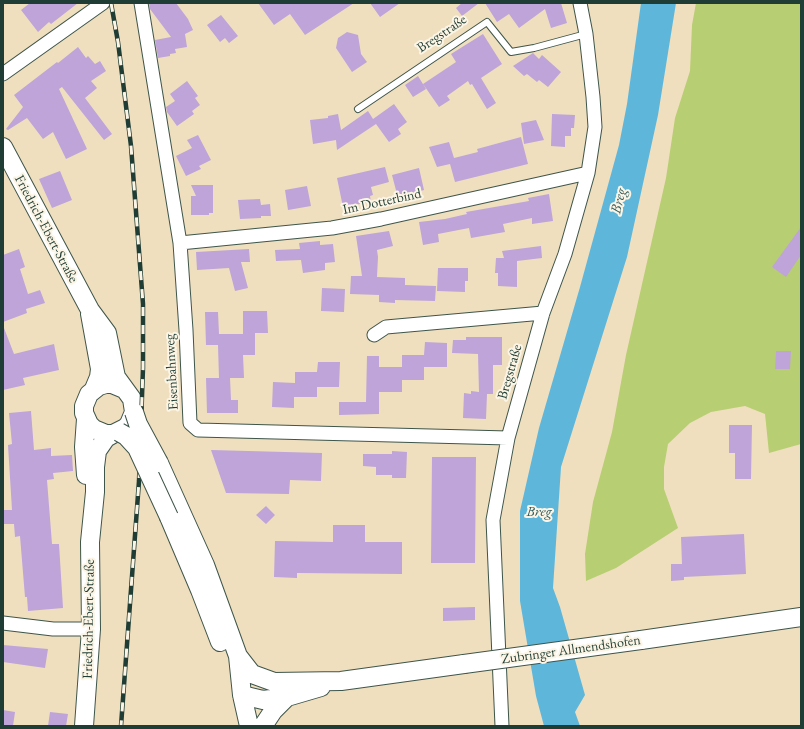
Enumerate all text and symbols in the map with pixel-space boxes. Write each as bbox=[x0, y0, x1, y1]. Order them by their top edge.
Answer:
street label: Bregstraße bbox=[414, 11, 470, 57]
street label: Friedrich-Ebert-Straße bbox=[10, 172, 82, 286]
street label: Im Dotterbind bbox=[341, 185, 423, 219]
water label: Breg bbox=[607, 187, 631, 215]
street label: Eisenbahnweg bbox=[162, 333, 182, 411]
street label: Bregstraße bbox=[494, 343, 526, 401]
water label: Breg bbox=[526, 503, 552, 521]
street label: Friedrich-Ebert-Straße bbox=[80, 559, 98, 679]
street label: Zubringer Allmendshofen bbox=[500, 632, 642, 668]

